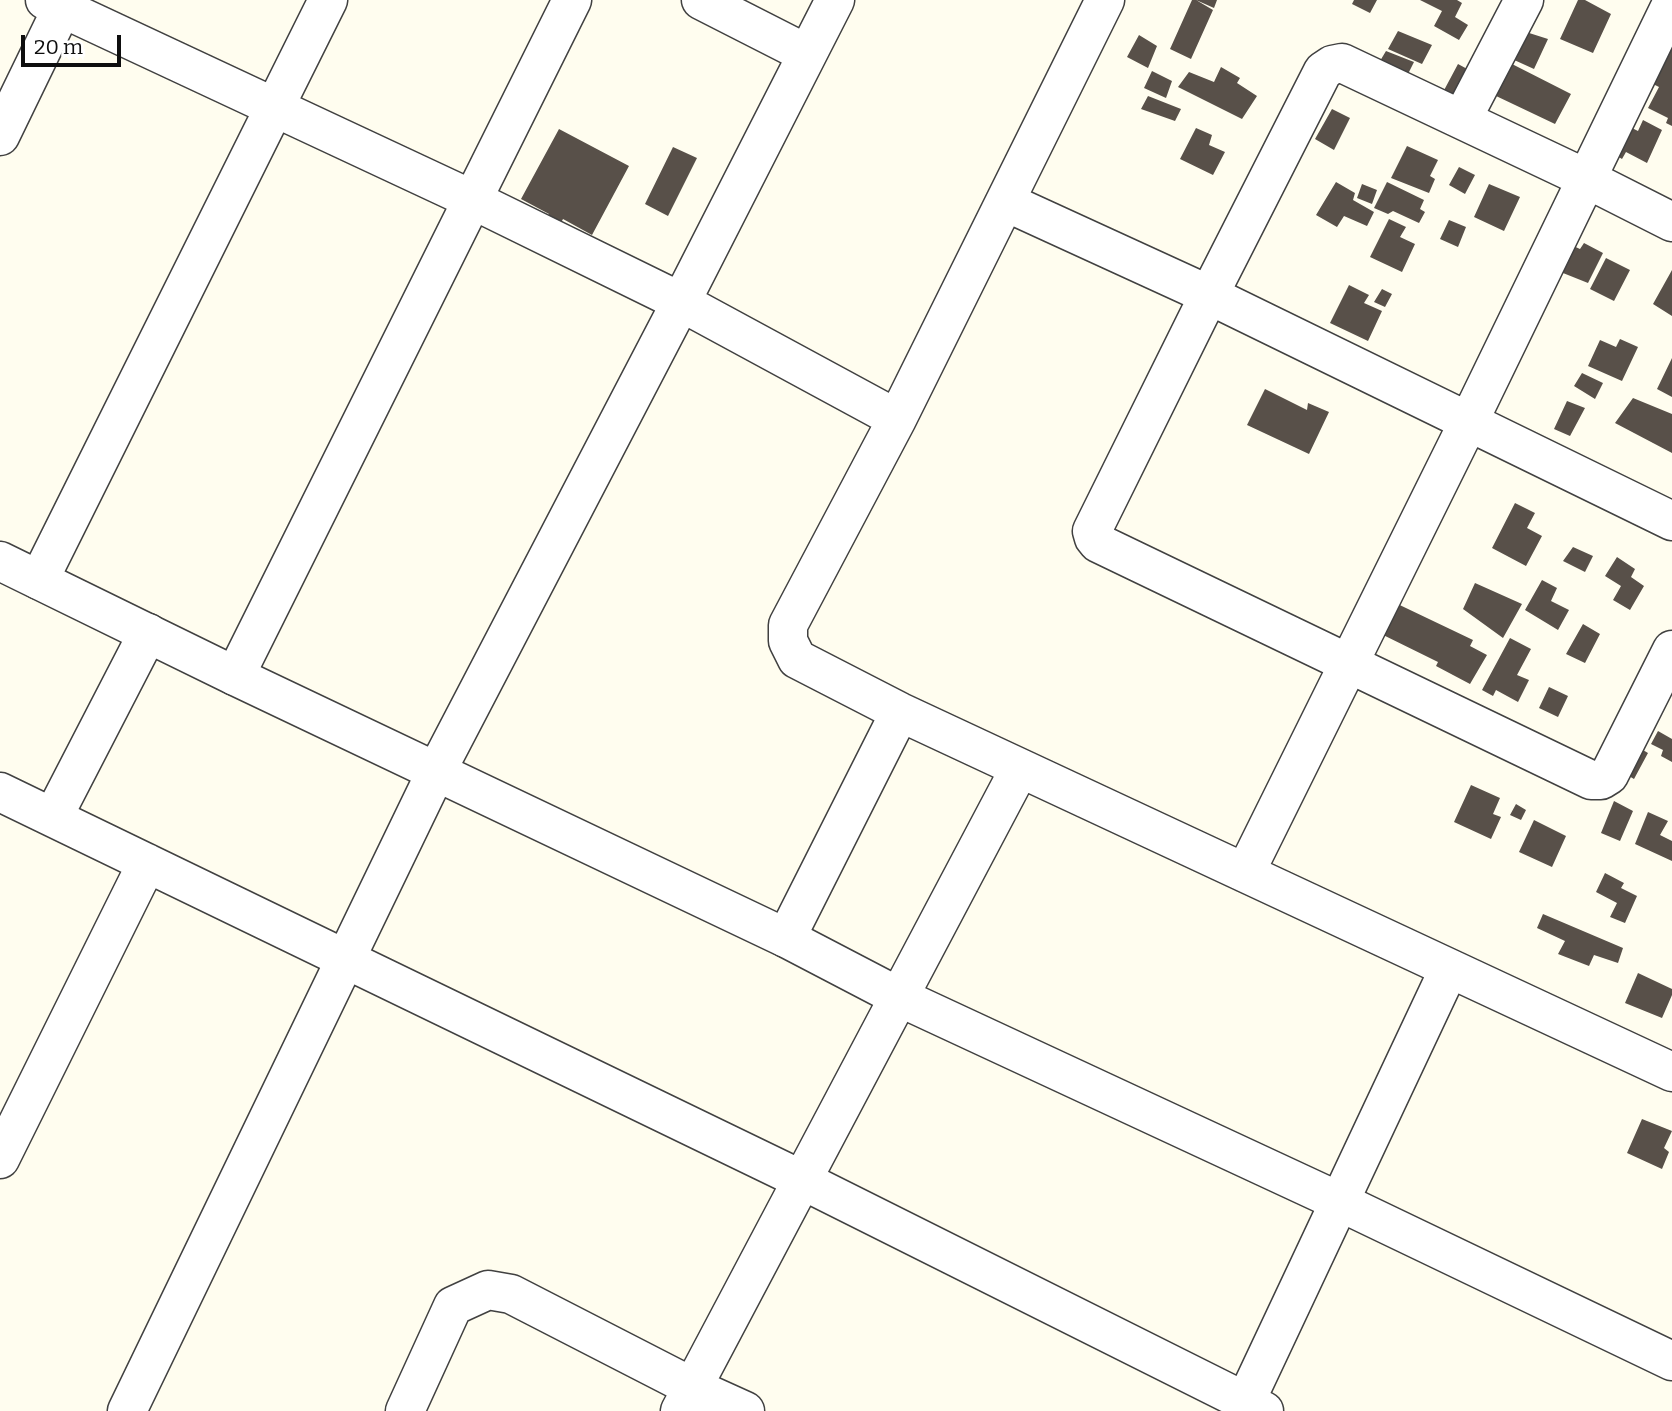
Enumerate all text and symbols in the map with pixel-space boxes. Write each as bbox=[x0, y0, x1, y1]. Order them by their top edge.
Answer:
scale bar bbox=[24, 21, 124, 65]
text: 20 m bbox=[34, 34, 83, 60]

